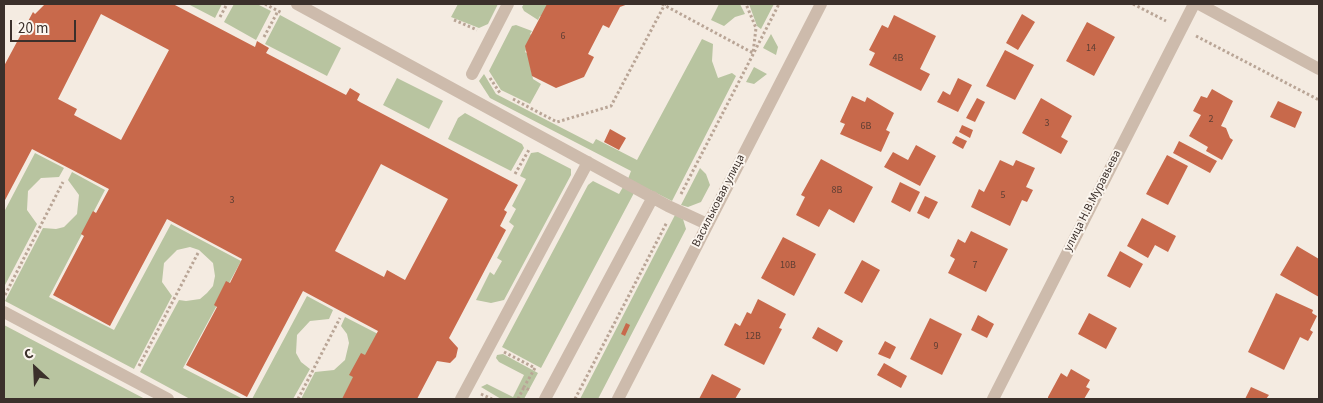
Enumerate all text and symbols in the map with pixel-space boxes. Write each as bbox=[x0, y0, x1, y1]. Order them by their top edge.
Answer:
scale bar bbox=[12, 10, 79, 42]
text: 20 m bbox=[18, 18, 48, 39]
house number: 6 bbox=[561, 31, 565, 43]
house number: 14 bbox=[1086, 43, 1096, 55]
house number: 4В bbox=[893, 53, 903, 65]
house number: 2 bbox=[1209, 114, 1213, 126]
house number: 3 bbox=[1045, 118, 1049, 130]
house number: 6В bbox=[861, 121, 871, 133]
street label: улица Н.В.Муравьева bbox=[1061, 148, 1125, 254]
street label: Васильковая улица bbox=[689, 152, 749, 250]
house number: 8В bbox=[832, 185, 842, 197]
house number: 5 bbox=[1001, 190, 1005, 202]
house number: 3 bbox=[230, 195, 234, 207]
house number: 10В bbox=[780, 260, 796, 272]
house number: 7 bbox=[973, 260, 977, 272]
house number: 12В bbox=[745, 331, 761, 343]
house number: 9 bbox=[934, 341, 938, 353]
north arrow bbox=[10, 343, 60, 393]
text: С bbox=[21, 344, 37, 365]

